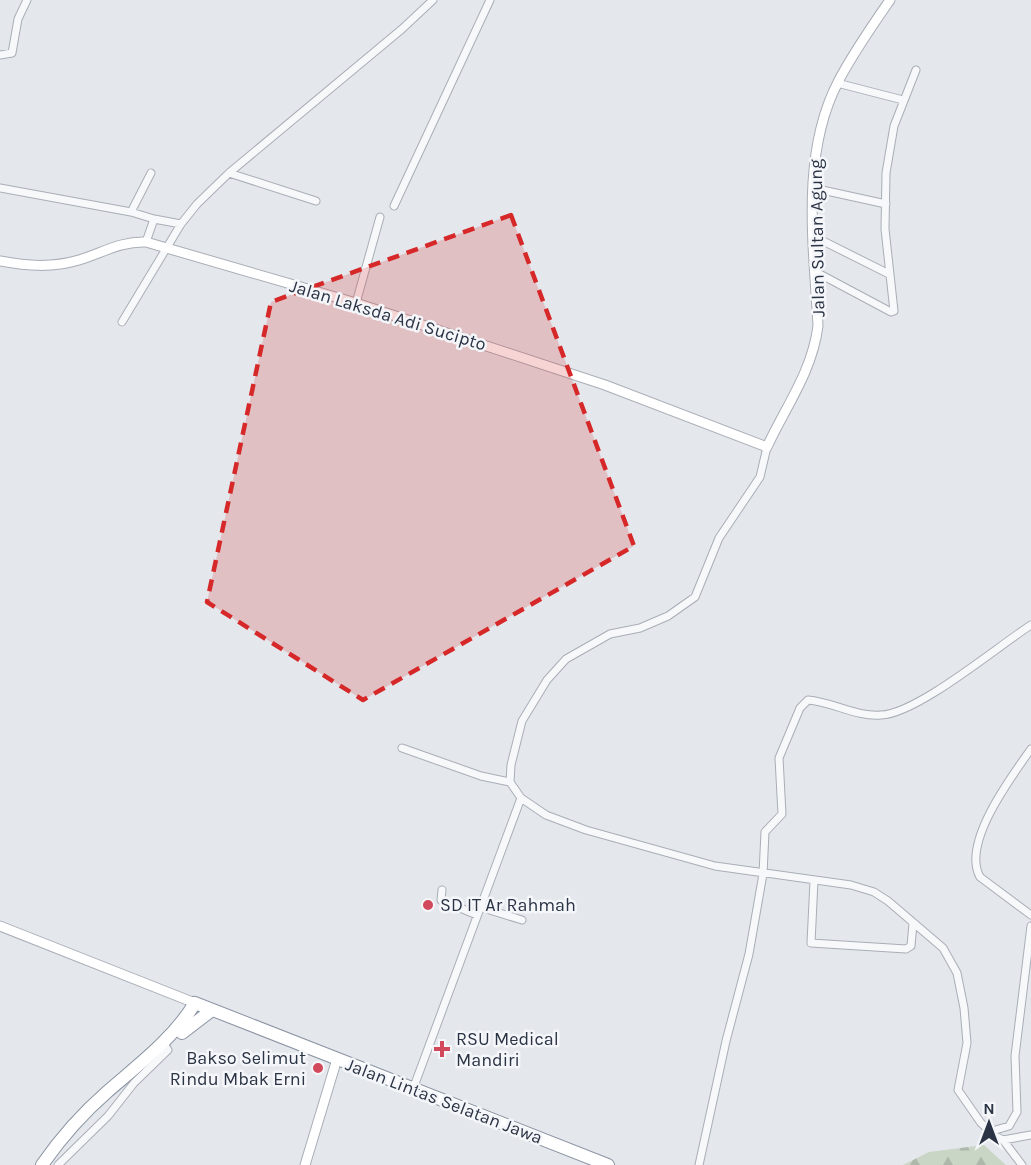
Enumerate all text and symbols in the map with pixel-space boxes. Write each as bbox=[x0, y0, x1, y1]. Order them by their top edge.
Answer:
street label: Jalan Sultan Agung bbox=[805, 159, 829, 317]
street label: Jalan Laksda Adi Sucipto bbox=[287, 275, 489, 355]
place label: SD IT Ar Rahmah bbox=[440, 894, 576, 916]
marker: SD IT Ar Rahmah bbox=[421, 898, 435, 912]
place label: RSU Medical Mandiri bbox=[456, 1028, 559, 1071]
marker: RSU Medical Mandiri bbox=[433, 1040, 451, 1058]
place label: Bakso Selimut Rindu Mbak Erni bbox=[170, 1047, 306, 1090]
street label: Jalan Lintas Selatan Jawa bbox=[342, 1053, 546, 1149]
marker: Bakso Selimut Rindu Mbak Erni bbox=[311, 1061, 325, 1075]
north arrow bbox=[959, 1093, 1019, 1153]
text: N bbox=[983, 1099, 995, 1118]

